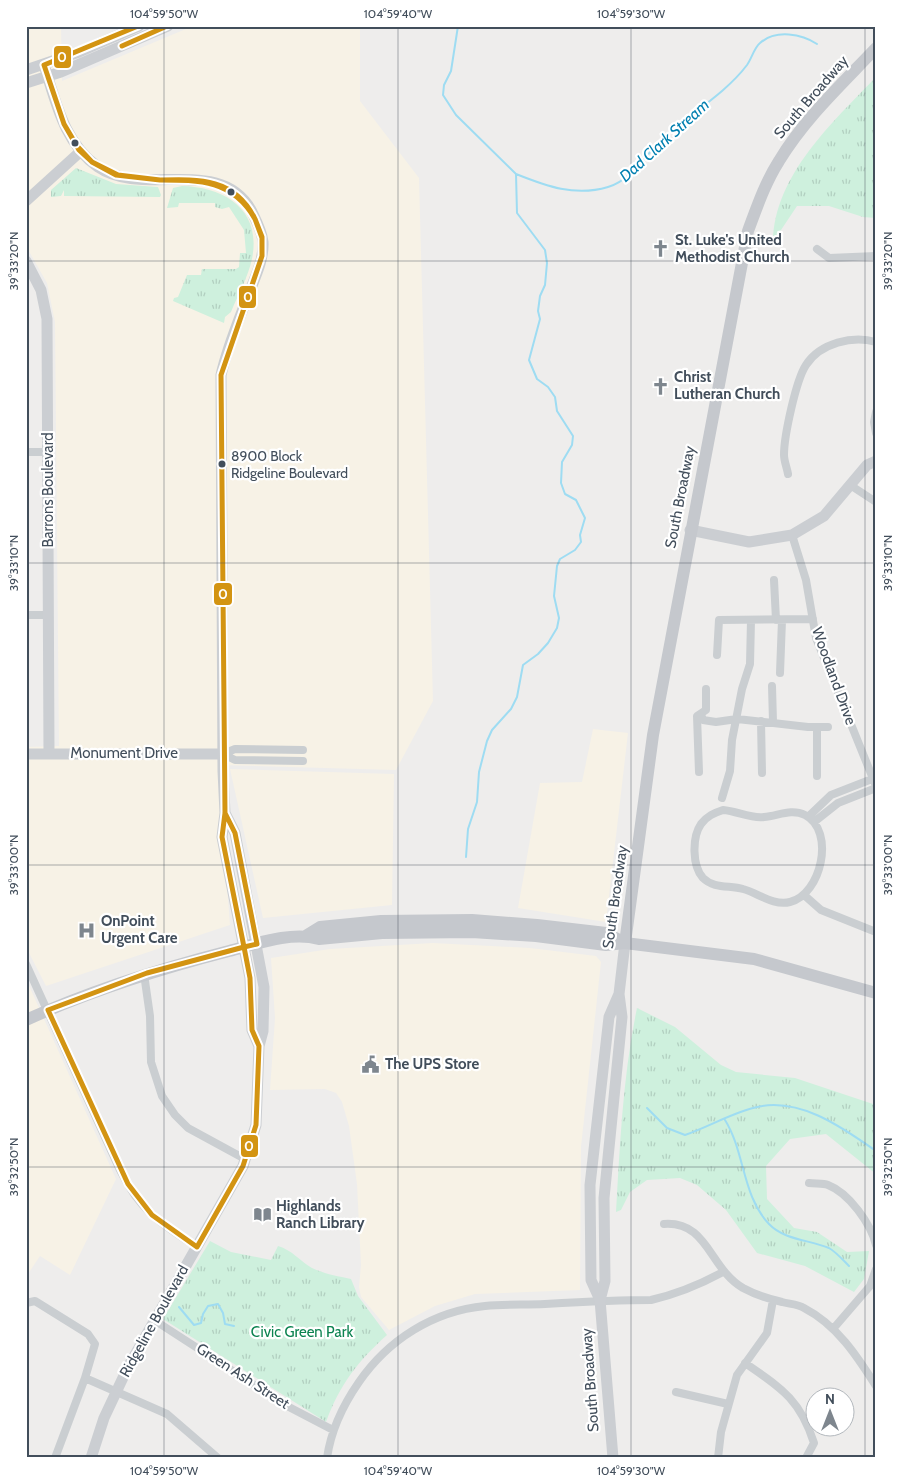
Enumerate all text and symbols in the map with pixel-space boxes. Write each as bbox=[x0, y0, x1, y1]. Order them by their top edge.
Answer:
text: 104°59'50"W bbox=[130, 6, 199, 21]
text: 104°59'40"W bbox=[364, 6, 433, 21]
text: 104°59'30"W bbox=[597, 6, 666, 21]
line badge: 0 bbox=[53, 45, 72, 69]
text: 0 bbox=[57, 48, 67, 66]
street label: South Broadway bbox=[770, 52, 852, 142]
water label: Dad Clark Stream bbox=[616, 95, 713, 186]
unlabelled marker bbox=[70, 138, 80, 148]
unlabelled marker bbox=[226, 187, 236, 197]
place label: St. Luke's United Methodist Church bbox=[675, 231, 790, 266]
text: 39°33'20"N bbox=[6, 232, 21, 290]
text: 39°33'20"N bbox=[880, 232, 895, 290]
church icon: St. Luke's United Methodist Church bbox=[651, 239, 671, 259]
line badge: 0 bbox=[238, 285, 257, 309]
text: 0 bbox=[243, 288, 253, 306]
place label: Christ Lutheran Church bbox=[674, 368, 780, 403]
church icon: Christ Lutheran Church bbox=[650, 376, 670, 396]
street label: Barrons Boulevard bbox=[39, 432, 57, 548]
street label: South Broadway bbox=[661, 444, 699, 550]
place label: 8900 Block Ridgeline Boulevard bbox=[231, 447, 348, 482]
marker: 8900 Block Ridgeline Boulevard bbox=[217, 459, 227, 469]
text: 39°33'10"N bbox=[6, 535, 21, 591]
text: 39°33'10"N bbox=[880, 535, 895, 591]
line badge: 0 bbox=[213, 582, 233, 606]
text: 0 bbox=[218, 585, 228, 603]
street label: Woodland Drive bbox=[808, 625, 860, 728]
street label: Monument Drive bbox=[70, 744, 178, 762]
text: 39°33'00"N bbox=[6, 835, 21, 895]
text: 39°33'00"N bbox=[880, 835, 895, 895]
street label: South Broadway bbox=[599, 844, 631, 950]
place label: OnPoint Urgent Care bbox=[101, 912, 178, 947]
hospital icon: OnPoint Urgent Care bbox=[77, 920, 97, 940]
public building icon: The UPS Store bbox=[361, 1054, 381, 1074]
place label: The UPS Store bbox=[385, 1055, 479, 1073]
line badge: 0 bbox=[240, 1134, 259, 1158]
text: 0 bbox=[244, 1137, 254, 1155]
text: 39°32'50"N bbox=[6, 1138, 21, 1196]
text: 39°32'50"N bbox=[880, 1138, 895, 1196]
place label: Highlands Ranch Library bbox=[276, 1197, 365, 1232]
library icon: Highlands Ranch Library bbox=[252, 1205, 272, 1225]
street label: Ridgeline Boulevard bbox=[116, 1262, 192, 1380]
park label: Civic Green Park bbox=[251, 1323, 353, 1341]
street label: South Broadway bbox=[577, 1327, 603, 1432]
street label: Green Ash Street bbox=[193, 1339, 293, 1413]
north arrow bbox=[804, 1386, 854, 1436]
text: N bbox=[825, 1390, 835, 1408]
text: 104°59'50"W bbox=[130, 1463, 199, 1478]
text: 104°59'40"W bbox=[364, 1463, 433, 1478]
text: 104°59'30"W bbox=[597, 1463, 666, 1478]

